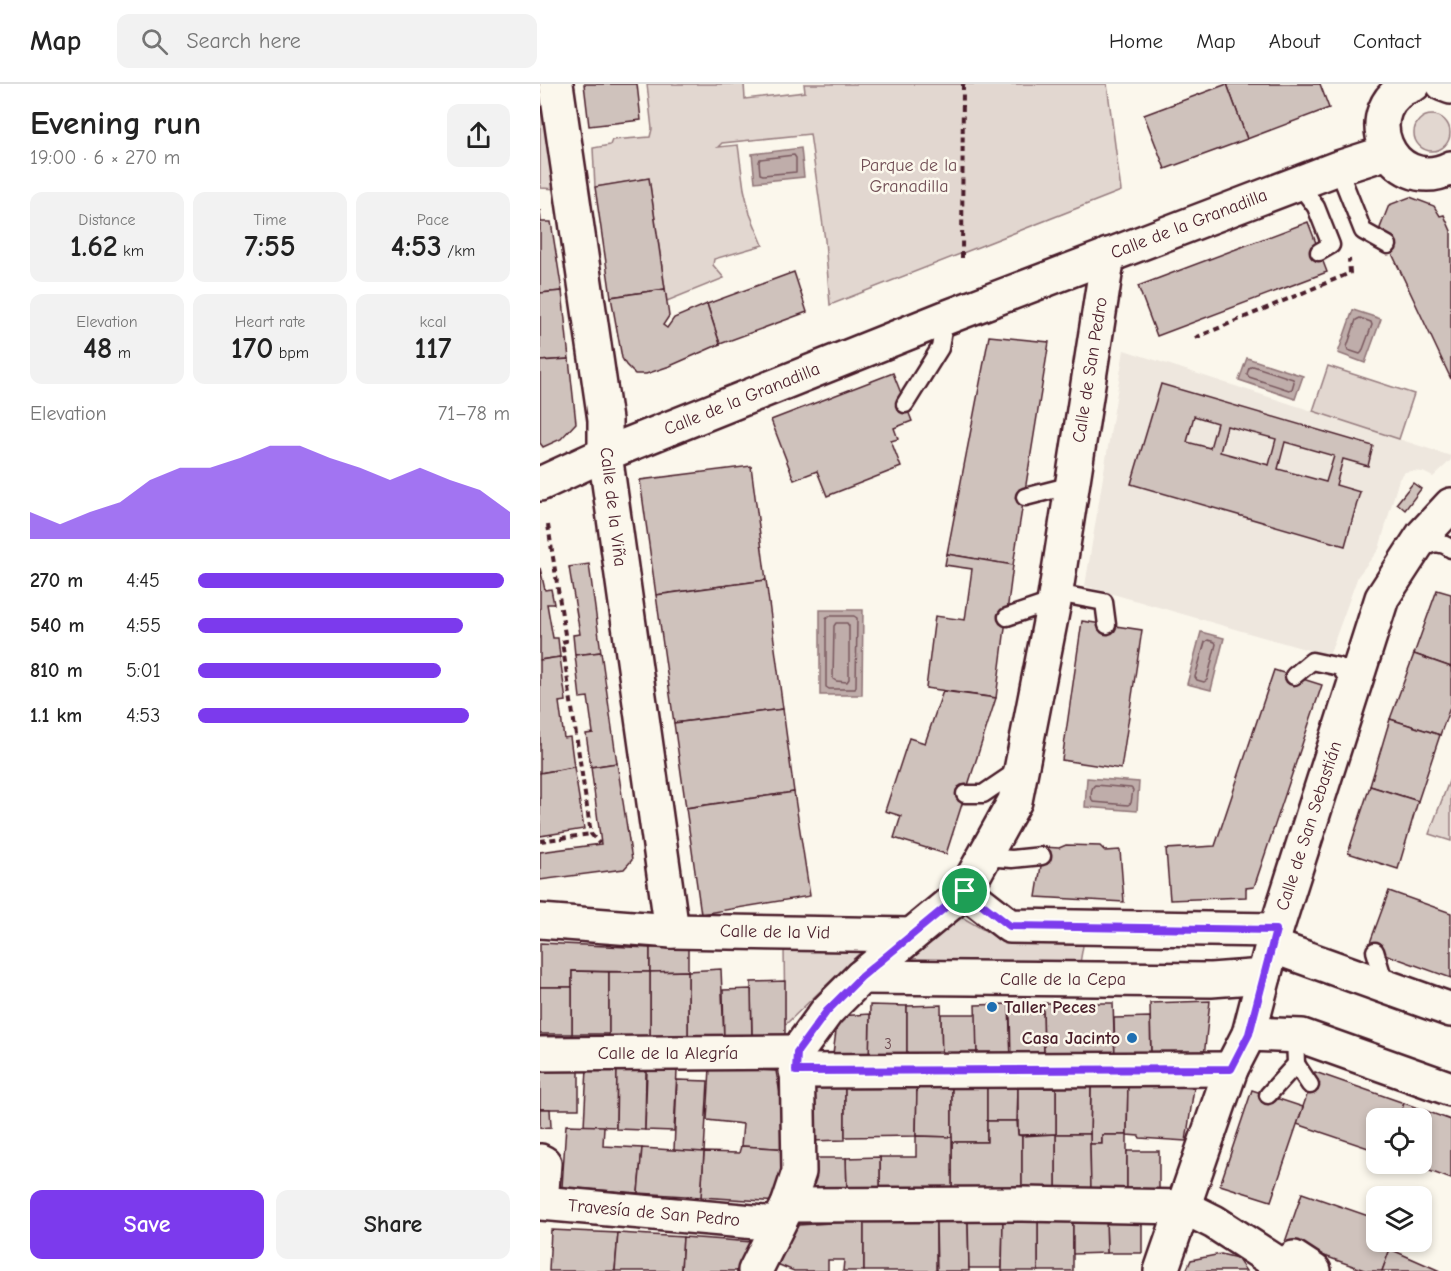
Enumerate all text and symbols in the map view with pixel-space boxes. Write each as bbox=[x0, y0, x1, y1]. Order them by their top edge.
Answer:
search box bbox=[117, 14, 537, 68]
text: Map bbox=[30, 25, 81, 57]
icon: search bbox=[138, 25, 171, 58]
text: Search here bbox=[186, 28, 301, 54]
text: Home bbox=[1109, 29, 1163, 53]
text: Map bbox=[1196, 29, 1236, 53]
text: About bbox=[1269, 29, 1320, 53]
text: Contact bbox=[1353, 29, 1421, 53]
text: Evening run bbox=[30, 104, 201, 142]
button: share bbox=[447, 104, 510, 167]
text: 19:00 · 6 × 270 m bbox=[30, 146, 180, 169]
park label: Parque de la Granadilla bbox=[861, 155, 957, 197]
street label: Calle de la Granadilla bbox=[1108, 184, 1270, 264]
text: Distance bbox=[78, 211, 136, 229]
text: Time bbox=[253, 211, 287, 229]
text: Pace bbox=[417, 211, 449, 229]
text: 1.62 bbox=[70, 229, 118, 264]
text: 7:55 bbox=[244, 229, 296, 264]
text: 4:53 bbox=[391, 229, 442, 264]
text: km bbox=[118, 242, 144, 260]
text: /km bbox=[442, 242, 475, 260]
street label: Calle de San Pedro bbox=[1068, 296, 1112, 444]
text: Elevation bbox=[76, 313, 138, 331]
text: Heart rate bbox=[235, 313, 305, 331]
text: kcal bbox=[420, 313, 446, 331]
text: 48 bbox=[83, 331, 112, 366]
text: 170 bbox=[231, 331, 273, 366]
text: 117 bbox=[414, 331, 452, 366]
text: m bbox=[112, 344, 131, 362]
text: bpm bbox=[273, 344, 309, 362]
street label: Calle de la Granadilla bbox=[661, 358, 823, 440]
text: Elevation bbox=[30, 402, 107, 425]
text: 71–78 m bbox=[438, 402, 510, 425]
street label: Calle de la Viña bbox=[595, 446, 631, 568]
text: 270 m bbox=[30, 569, 83, 592]
text: 4:45 bbox=[126, 569, 160, 592]
text: 540 m bbox=[30, 614, 84, 637]
text: 4:55 bbox=[126, 614, 161, 637]
text: 810 m bbox=[30, 659, 83, 682]
text: 5:01 bbox=[126, 659, 161, 682]
text: 1.1 km bbox=[30, 704, 82, 727]
text: 4:53 bbox=[126, 704, 160, 727]
street label: Calle de San Sebastián bbox=[1272, 739, 1346, 913]
pin bbox=[939, 865, 990, 916]
icon: arrive bbox=[948, 874, 981, 907]
street label: Calle de la Vid bbox=[720, 921, 830, 943]
street label: Calle de la Cepa bbox=[1000, 969, 1126, 990]
place label: Taller Peces bbox=[1004, 997, 1096, 1018]
marker: Taller Peces bbox=[985, 1000, 999, 1014]
place label: Casa Jacinto bbox=[1022, 1028, 1120, 1049]
marker: Casa Jacinto bbox=[1125, 1031, 1139, 1045]
house number: 3 bbox=[884, 1035, 892, 1053]
street label: Calle de la Alegría bbox=[598, 1043, 738, 1064]
map controls bbox=[1366, 1108, 1432, 1252]
button: locate bbox=[1366, 1108, 1432, 1174]
button: layers bbox=[1366, 1186, 1432, 1252]
button: Save bbox=[30, 1190, 264, 1259]
button: Share bbox=[276, 1190, 510, 1259]
street label: Travesía de San Pedro bbox=[567, 1195, 741, 1231]

